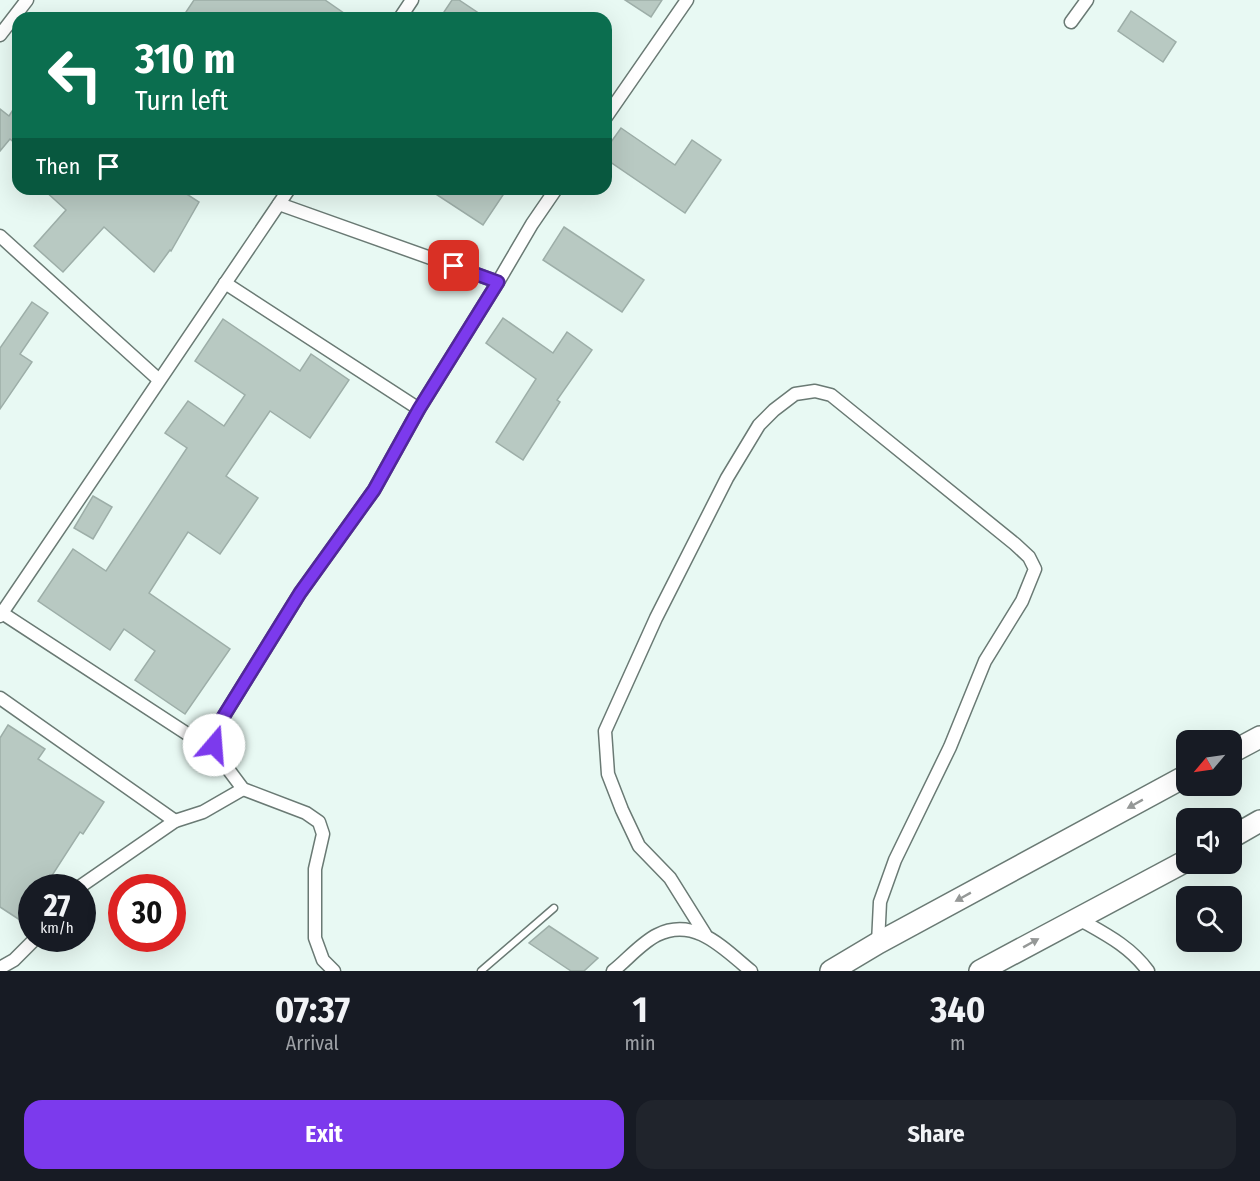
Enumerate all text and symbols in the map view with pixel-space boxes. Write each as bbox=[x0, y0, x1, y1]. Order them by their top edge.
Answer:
text: 310 m bbox=[135, 34, 236, 84]
icon: left bbox=[36, 36, 114, 114]
text: Turn left bbox=[135, 85, 228, 117]
icon: arrive bbox=[92, 150, 125, 183]
text: Then bbox=[36, 153, 80, 180]
pin bbox=[428, 240, 479, 291]
icon: arrive bbox=[437, 249, 470, 282]
position arrow bbox=[182, 713, 246, 777]
north arrow bbox=[1176, 730, 1242, 796]
map controls bbox=[1176, 730, 1242, 952]
one-way arrow bbox=[1126, 799, 1143, 809]
button: sound bbox=[1176, 808, 1242, 874]
speed limit sign: 30 bbox=[108, 874, 186, 952]
button: search bbox=[1176, 886, 1242, 952]
text: 27 bbox=[44, 888, 70, 924]
one-way arrow bbox=[955, 892, 972, 902]
text: km/h bbox=[40, 919, 74, 937]
one-way arrow bbox=[1023, 938, 1040, 948]
text: 07:37 bbox=[275, 988, 350, 1032]
text: 1 bbox=[632, 988, 648, 1032]
text: 340 bbox=[930, 988, 985, 1032]
text: Arrival bbox=[286, 1031, 339, 1055]
text: min bbox=[625, 1031, 656, 1055]
text: m bbox=[950, 1031, 965, 1055]
button: Exit bbox=[24, 1100, 624, 1169]
button: Share bbox=[636, 1100, 1236, 1169]

